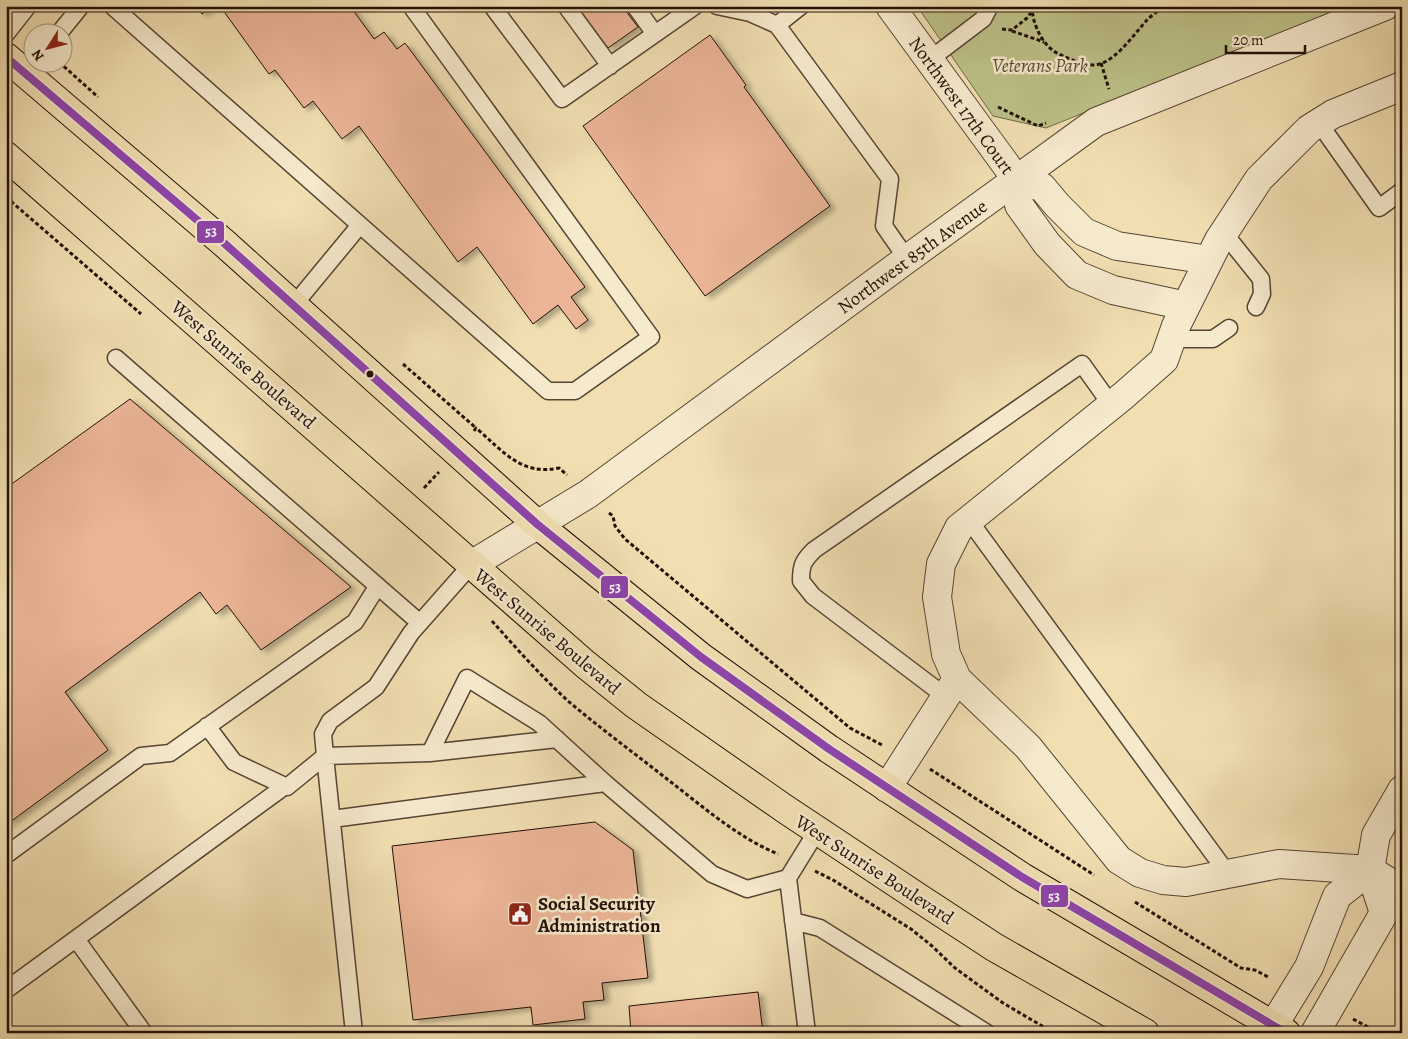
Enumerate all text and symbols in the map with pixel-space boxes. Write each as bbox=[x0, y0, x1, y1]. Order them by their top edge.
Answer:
north arrow bbox=[22, 22, 72, 72]
scale bar bbox=[1226, 22, 1304, 54]
text: 20 m bbox=[1233, 30, 1264, 50]
street label: Northwest 17th Court bbox=[902, 31, 1020, 180]
text: N bbox=[27, 46, 49, 65]
park label: Veterans Park bbox=[992, 53, 1088, 79]
street label: Northwest 85th Avenue bbox=[832, 194, 993, 320]
line badge: 53 bbox=[196, 220, 225, 244]
text: 53 bbox=[205, 222, 217, 241]
street label: West Sunrise Boulevard bbox=[165, 294, 322, 435]
unlabelled marker bbox=[365, 369, 375, 379]
street label: West Sunrise Boulevard bbox=[468, 562, 627, 701]
line badge: 53 bbox=[600, 575, 629, 599]
text: 53 bbox=[609, 578, 621, 597]
street label: West Sunrise Boulevard bbox=[789, 808, 959, 931]
line badge: 53 bbox=[1040, 884, 1069, 908]
text: 53 bbox=[1048, 887, 1060, 906]
place label: Social Security Administration bbox=[537, 891, 661, 939]
public building icon: Social Security Administration bbox=[507, 901, 533, 927]

